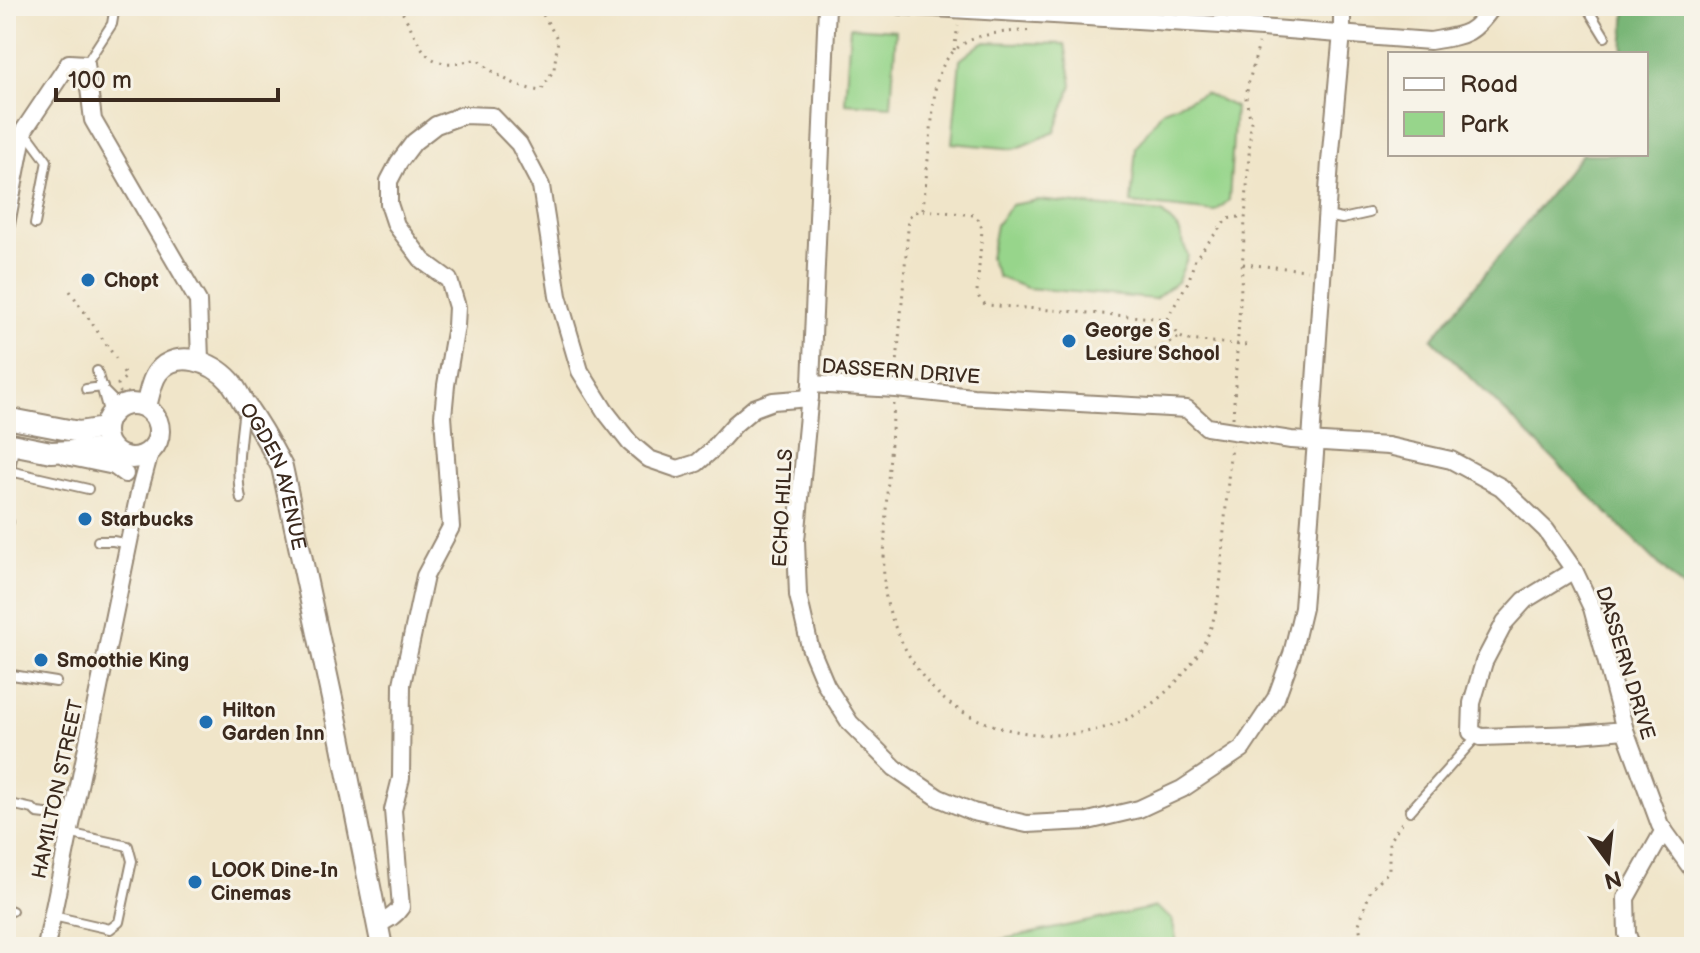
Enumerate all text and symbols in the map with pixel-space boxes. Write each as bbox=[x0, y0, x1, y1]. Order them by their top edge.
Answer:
scale bar bbox=[56, 52, 278, 102]
legend bbox=[1388, 52, 1648, 156]
text: 100 m bbox=[68, 66, 132, 95]
text: Road bbox=[1460, 70, 1518, 99]
text: Park bbox=[1460, 110, 1508, 139]
place label: Chopt bbox=[104, 269, 159, 293]
marker: Chopt bbox=[79, 271, 97, 289]
place label: George S Lesiure School bbox=[1085, 319, 1220, 366]
marker: George S Lesiure School bbox=[1060, 332, 1078, 350]
street label: DASSERN DRIVE bbox=[821, 354, 981, 390]
street label: OGDEN AVENUE bbox=[234, 399, 311, 553]
street label: ECHO HILLS bbox=[768, 448, 798, 568]
place label: Starbucks bbox=[101, 508, 193, 532]
marker: Starbucks bbox=[76, 510, 94, 528]
street label: DASSERN DRIVE bbox=[1590, 584, 1660, 743]
place label: Smoothie King bbox=[57, 649, 189, 673]
marker: Smoothie King bbox=[32, 651, 50, 669]
street label: HAMILTON STREET bbox=[27, 697, 89, 881]
place label: Hilton Garden Inn bbox=[222, 699, 325, 746]
marker: Hilton Garden Inn bbox=[197, 713, 215, 731]
north arrow bbox=[1568, 821, 1648, 901]
place label: LOOK Dine-In Cinemas bbox=[211, 859, 338, 906]
text: N bbox=[1601, 864, 1624, 894]
marker: LOOK Dine-In Cinemas bbox=[186, 873, 204, 891]

